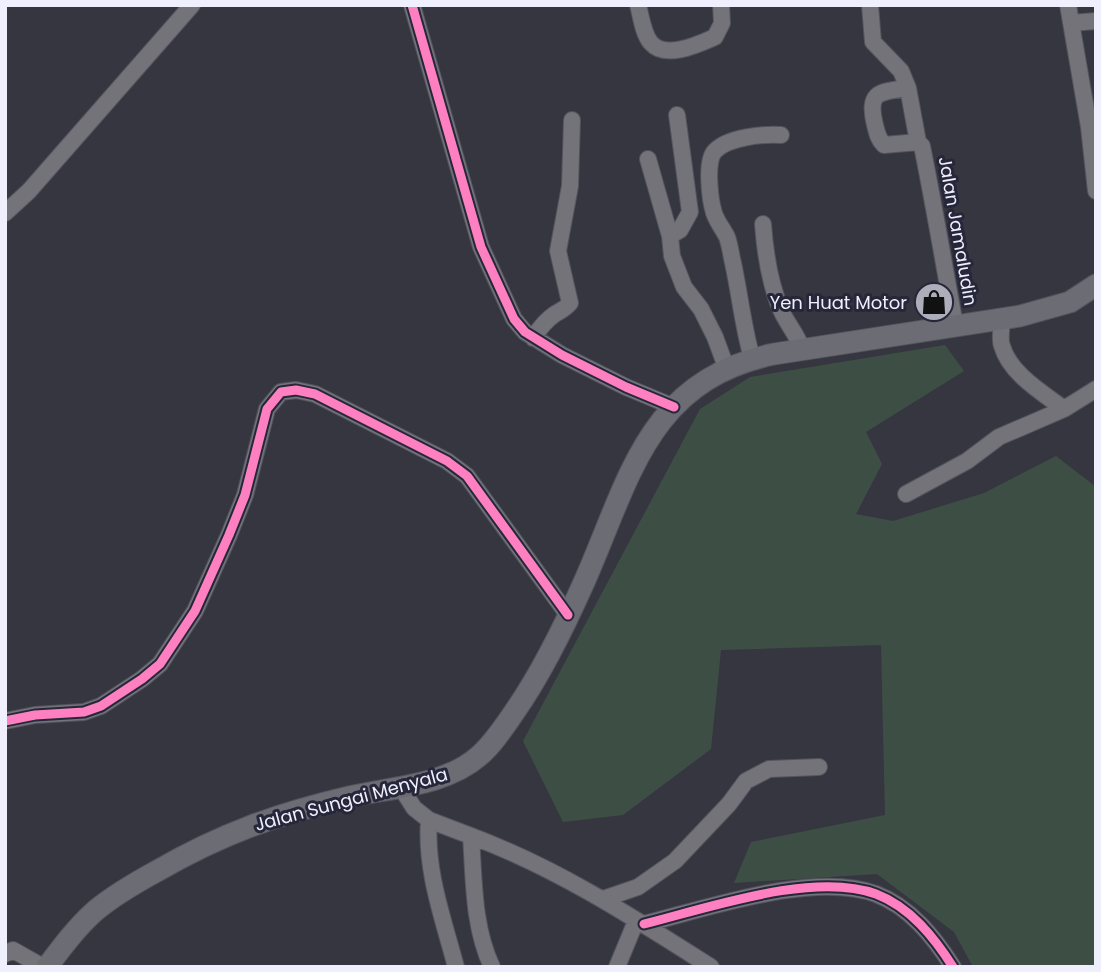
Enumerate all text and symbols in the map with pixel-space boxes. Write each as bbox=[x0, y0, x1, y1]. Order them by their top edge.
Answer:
street label: Jalan Jamaludin bbox=[933, 154, 983, 308]
shop icon: Yen Huat Motor bbox=[913, 281, 955, 323]
place label: Yen Huat Motor bbox=[770, 290, 907, 315]
street label: Jalan Sungai Menyala bbox=[252, 761, 450, 837]

